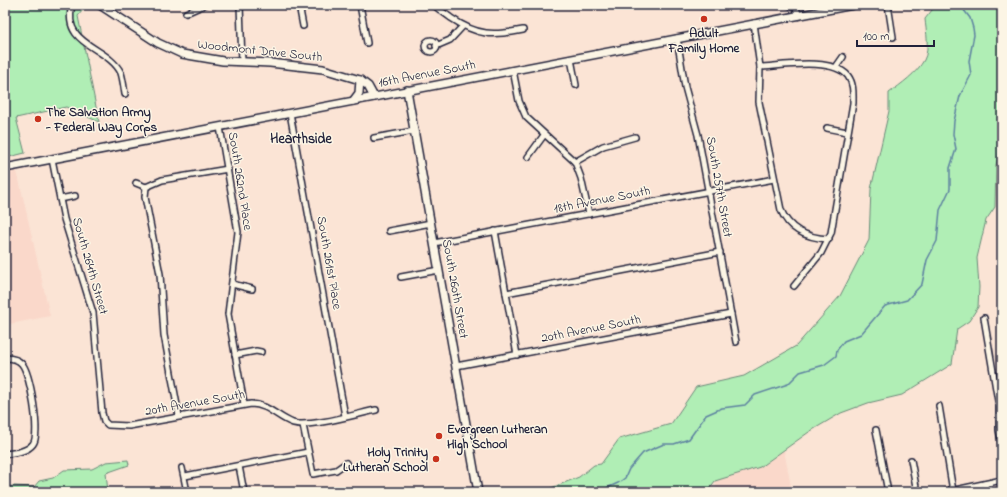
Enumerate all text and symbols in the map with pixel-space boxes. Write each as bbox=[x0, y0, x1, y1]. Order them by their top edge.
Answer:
marker: Adult Family Home bbox=[699, 14, 709, 24]
scale bar bbox=[857, 22, 934, 48]
place label: Adult Family Home bbox=[668, 24, 741, 60]
text: 100 m bbox=[863, 28, 890, 46]
street label: Woodmont Drive South bbox=[197, 35, 323, 67]
street label: 16th Avenue South bbox=[377, 55, 477, 93]
place label: The Salvation Army - Federal Way Corps bbox=[45, 103, 158, 139]
marker: The Salvation Army - Federal Way Corps bbox=[33, 114, 43, 124]
district label: Hearthside bbox=[270, 129, 332, 150]
street label: South 262nd Place bbox=[223, 130, 257, 232]
street label: South 257th Street bbox=[701, 135, 737, 240]
street label: 18th Avenue South bbox=[552, 181, 652, 219]
street label: South 264th Street bbox=[67, 215, 113, 317]
street label: South 261st Place bbox=[311, 215, 347, 311]
street label: South 260th Street bbox=[437, 238, 473, 341]
street label: 20th Avenue South bbox=[540, 310, 642, 348]
street label: 20th Avenue South bbox=[144, 385, 246, 421]
place label: Evergreen Lutheran High School bbox=[447, 420, 548, 456]
marker: Evergreen Lutheran High School bbox=[434, 431, 444, 441]
place label: Holy Trinity Lutheran School bbox=[343, 443, 428, 477]
marker: Holy Trinity Lutheran School bbox=[431, 454, 441, 464]

